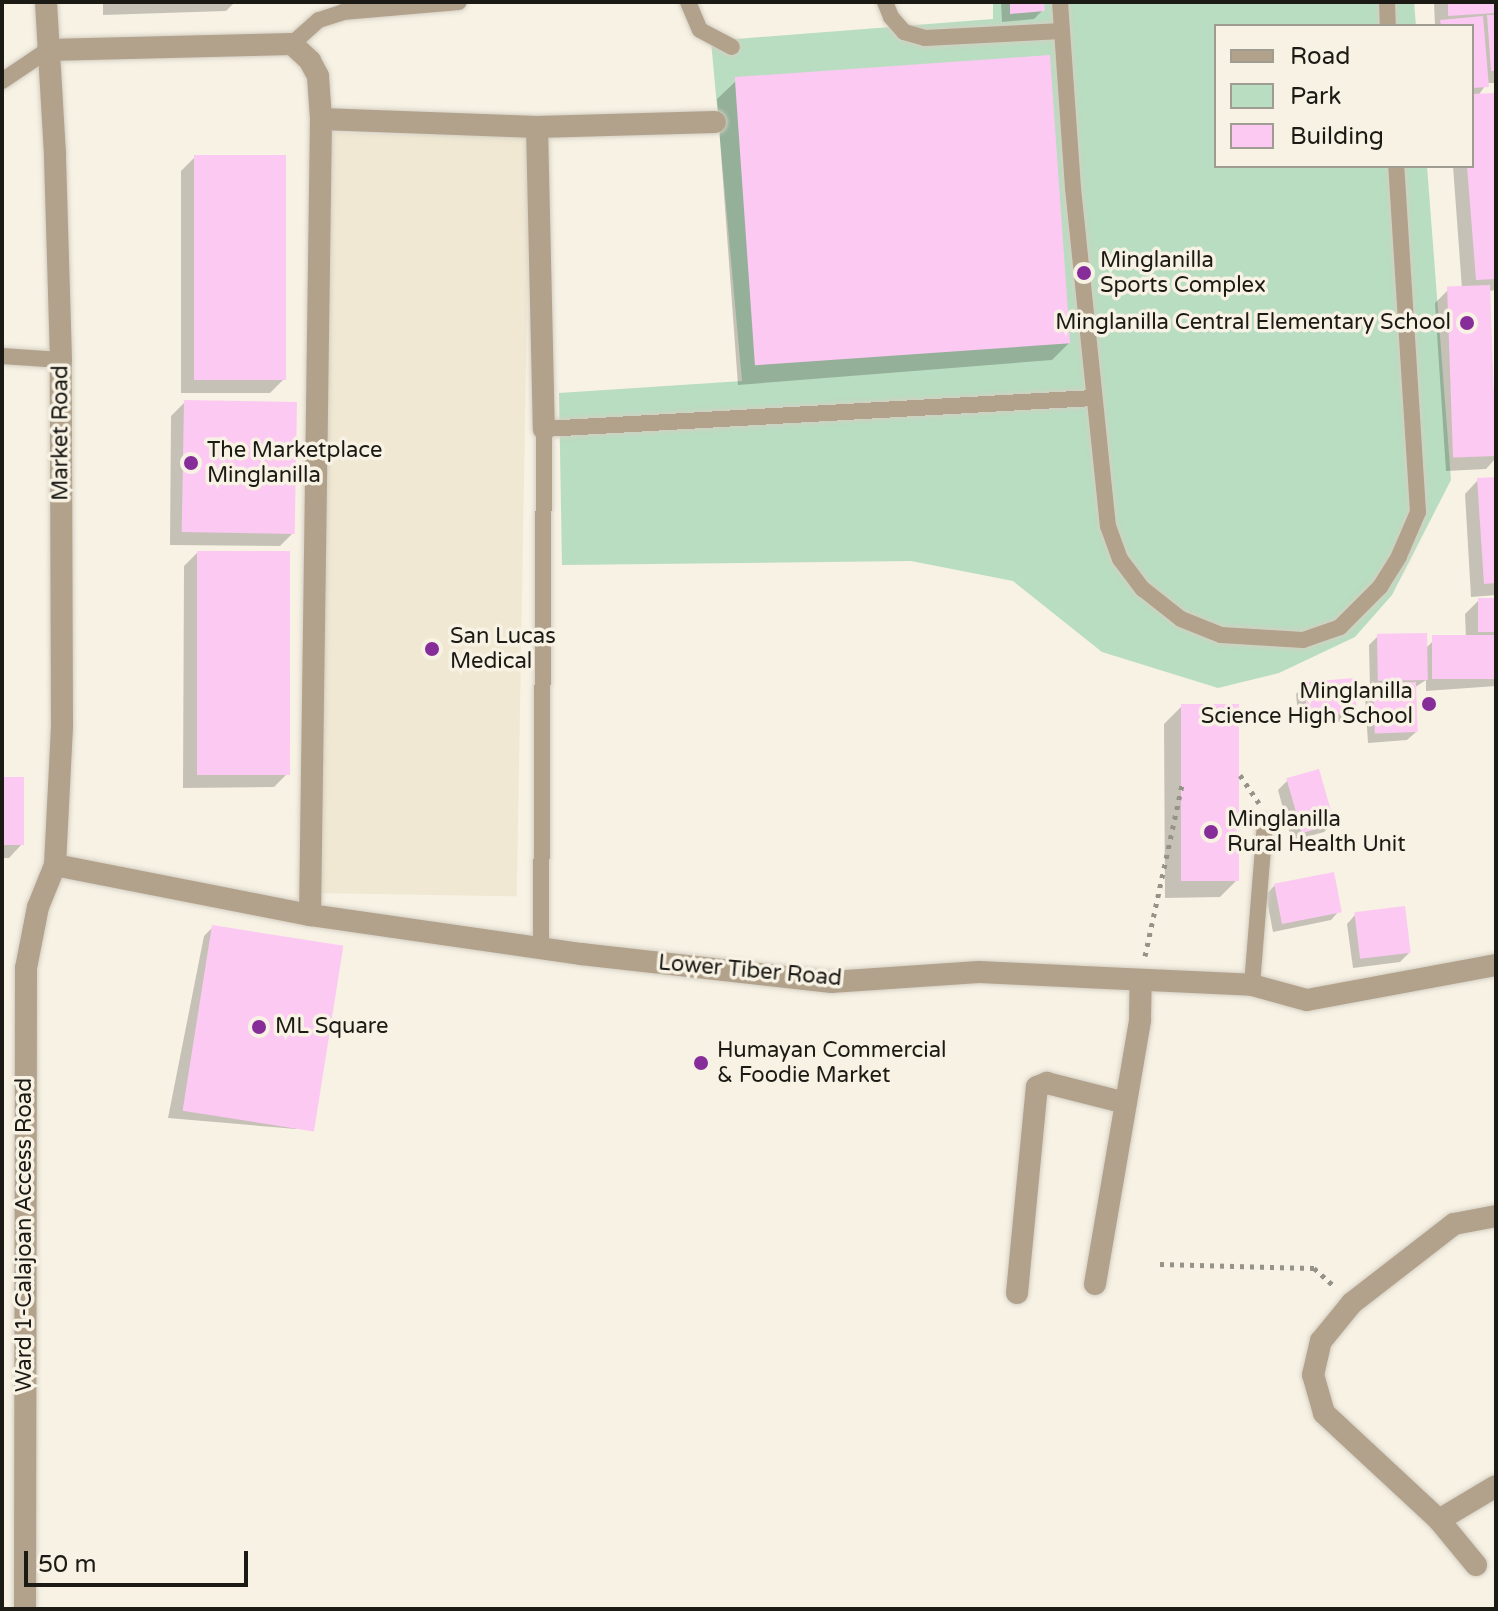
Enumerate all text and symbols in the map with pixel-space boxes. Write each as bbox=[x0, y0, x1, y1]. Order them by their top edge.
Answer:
legend bbox=[1214, 24, 1474, 168]
text: Road bbox=[1290, 42, 1350, 71]
text: Park bbox=[1290, 82, 1341, 111]
text: Building bbox=[1290, 122, 1384, 151]
place label: Minglanilla Sports Complex bbox=[1100, 247, 1266, 298]
marker: Minglanilla Sports Complex bbox=[1075, 264, 1093, 282]
place label: Minglanilla Central Elementary School bbox=[1055, 310, 1451, 336]
marker: Minglanilla Central Elementary School bbox=[1458, 314, 1476, 332]
street label: Market Road bbox=[48, 365, 74, 501]
place label: The Marketplace Minglanilla bbox=[207, 437, 382, 488]
marker: The Marketplace Minglanilla bbox=[182, 454, 200, 472]
place label: San Lucas Medical bbox=[450, 623, 556, 674]
marker: San Lucas Medical bbox=[421, 638, 443, 660]
place label: Minglanilla Science High School bbox=[1201, 678, 1413, 730]
marker: Minglanilla Science High School bbox=[1420, 695, 1438, 713]
place label: Minglanilla Rural Health Unit bbox=[1227, 806, 1406, 858]
marker: Minglanilla Rural Health Unit bbox=[1202, 823, 1220, 841]
street label: Lower Tiber Road bbox=[657, 950, 843, 992]
place label: ML Square bbox=[275, 1014, 388, 1040]
marker: ML Square bbox=[250, 1018, 268, 1036]
place label: Humayan Commercial & Foodie Market bbox=[717, 1037, 947, 1088]
marker: Humayan Commercial & Foodie Market bbox=[692, 1054, 710, 1072]
street label: Ward 1-Calajoan Access Road bbox=[12, 1078, 38, 1392]
scale bar bbox=[28, 1535, 252, 1585]
text: 50 m bbox=[38, 1550, 96, 1579]

